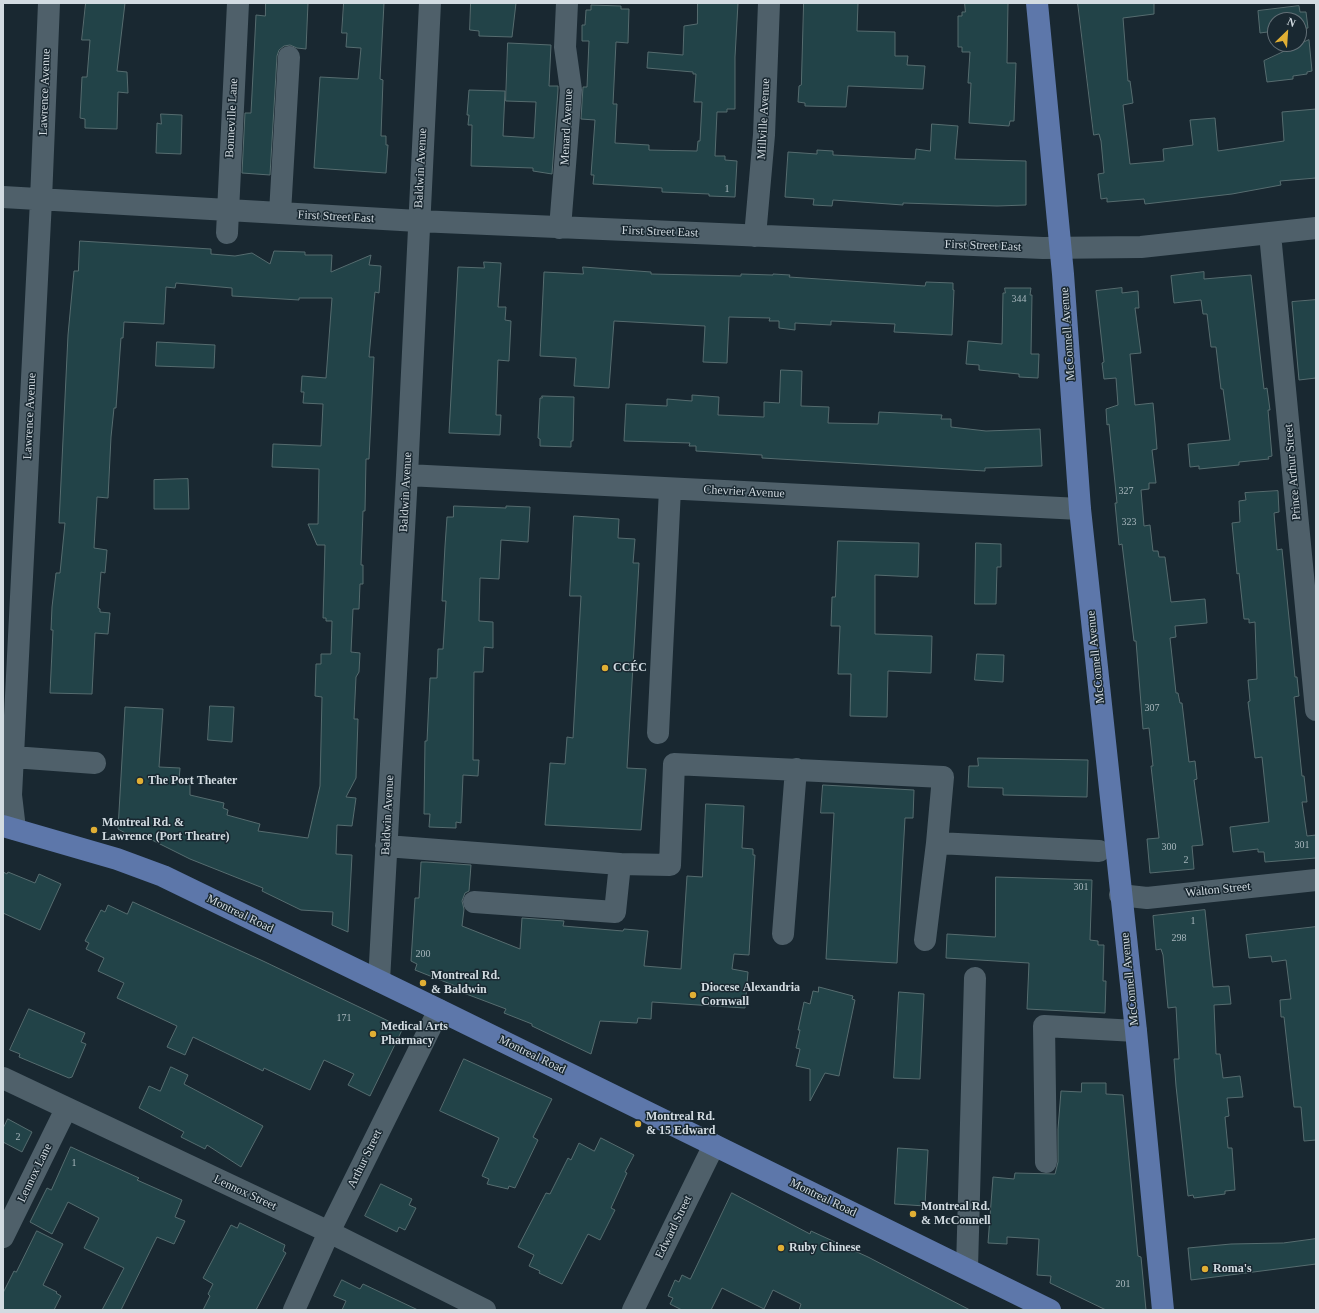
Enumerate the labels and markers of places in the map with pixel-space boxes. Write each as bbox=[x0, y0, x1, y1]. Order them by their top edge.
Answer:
place label: CCÉC bbox=[613, 661, 647, 675]
marker: CCÉC bbox=[600, 663, 610, 673]
place label: The Port Theater bbox=[148, 774, 237, 788]
marker: The Port Theater bbox=[135, 776, 145, 786]
place label: Montreal Rd. & Lawrence (Port Theatre) bbox=[102, 816, 230, 844]
marker: Montreal Rd. & Lawrence (Port Theatre) bbox=[89, 825, 99, 835]
place label: Montreal Rd. & Baldwin bbox=[431, 969, 500, 997]
marker: Montreal Rd. & Baldwin bbox=[418, 978, 428, 988]
place label: Diocese Alexandria Cornwall bbox=[701, 981, 800, 1009]
marker: Diocese Alexandria Cornwall bbox=[688, 990, 698, 1000]
place label: Medical Arts Pharmacy bbox=[381, 1020, 448, 1048]
marker: Medical Arts Pharmacy bbox=[368, 1029, 378, 1039]
place label: Montreal Rd. & 15 Edward bbox=[646, 1110, 715, 1138]
marker: Montreal Rd. & 15 Edward bbox=[633, 1119, 643, 1129]
place label: Montreal Rd. & McConnell bbox=[921, 1200, 991, 1228]
marker: Montreal Rd. & McConnell bbox=[908, 1209, 918, 1219]
place label: Ruby Chinese bbox=[789, 1241, 861, 1255]
marker: Ruby Chinese bbox=[776, 1243, 786, 1253]
place label: Roma's bbox=[1213, 1262, 1252, 1276]
marker: Roma's bbox=[1200, 1264, 1210, 1274]

